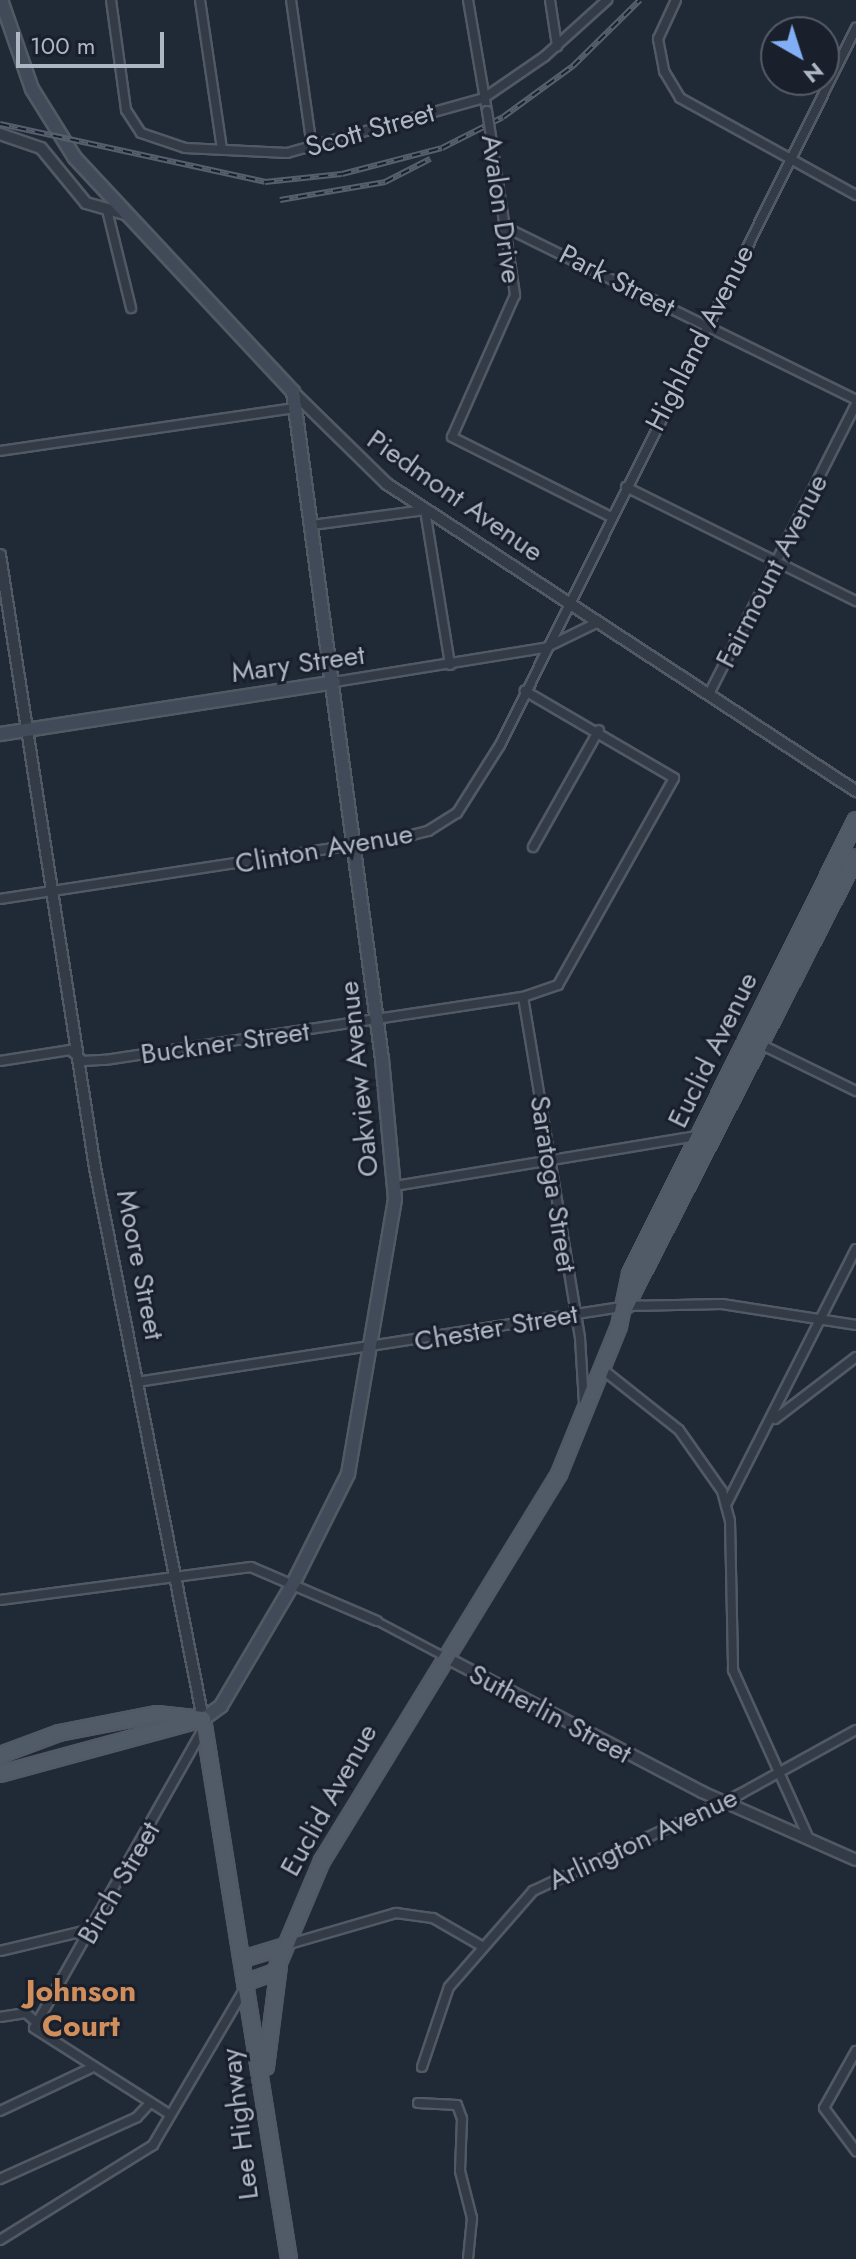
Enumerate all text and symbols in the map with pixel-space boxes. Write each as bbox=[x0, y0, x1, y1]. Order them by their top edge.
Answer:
scale bar bbox=[20, 16, 168, 66]
north arrow bbox=[760, 16, 840, 96]
text: 100 m bbox=[30, 28, 96, 63]
text: N bbox=[797, 55, 831, 91]
street label: Scott Street bbox=[302, 96, 438, 164]
street label: Avalon Drive bbox=[474, 132, 528, 286]
street label: Park Street bbox=[554, 238, 680, 324]
street label: Highland Avenue bbox=[639, 239, 761, 437]
street label: Piedmont Avenue bbox=[361, 423, 549, 569]
street label: Fairmount Avenue bbox=[709, 469, 835, 673]
street label: Mary Street bbox=[229, 638, 367, 690]
street label: Clinton Avenue bbox=[232, 817, 416, 881]
street label: Euclid Avenue bbox=[661, 967, 765, 1133]
street label: Oakview Avenue bbox=[332, 979, 386, 1179]
street label: Buckner Street bbox=[139, 1015, 311, 1071]
street label: Saratoga Street bbox=[522, 1093, 584, 1275]
street label: Moore Street bbox=[109, 1187, 171, 1343]
street label: Chester Street bbox=[412, 1297, 580, 1359]
street label: Sutherlin Street bbox=[463, 1657, 637, 1771]
street label: Euclid Avenue bbox=[273, 1718, 385, 1882]
street label: Arlington Avenue bbox=[543, 1780, 743, 1898]
street label: Birch Street bbox=[71, 1816, 167, 1950]
district label: Johnson Court bbox=[26, 1973, 136, 2044]
street label: Lee Highway bbox=[214, 2046, 266, 2202]

